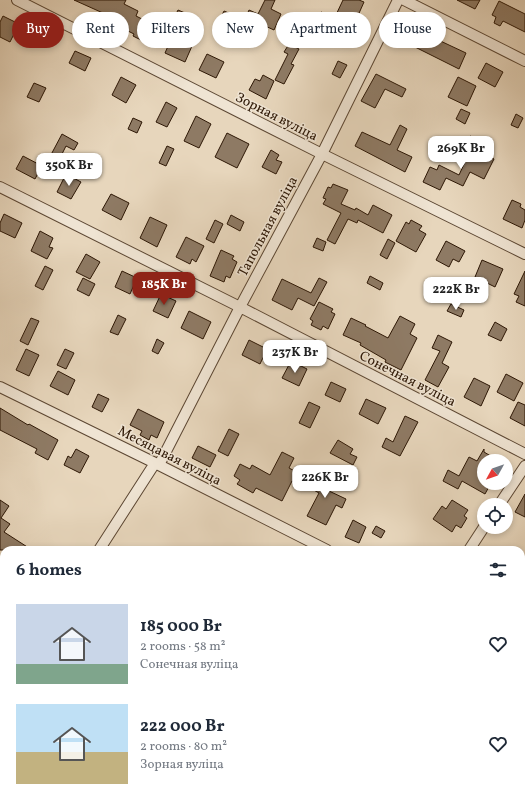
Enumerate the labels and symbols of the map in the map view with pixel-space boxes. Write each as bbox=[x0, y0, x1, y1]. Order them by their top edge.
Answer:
street label: Зорная вуліца bbox=[232, 88, 321, 146]
pin: 269K Br bbox=[424, 136, 498, 170]
pin: 350K Br bbox=[32, 153, 106, 187]
street label: Тапольная вуліца bbox=[234, 173, 303, 280]
pin: 185K Br bbox=[127, 272, 201, 306]
pin: 222K Br bbox=[419, 277, 493, 311]
pin: 237K Br bbox=[258, 340, 332, 374]
street label: Сонечная вуліца bbox=[356, 347, 459, 412]
street label: Месяцавая вуліца bbox=[114, 422, 224, 491]
north arrow bbox=[477, 454, 513, 490]
pin: 226K Br bbox=[288, 465, 362, 499]

